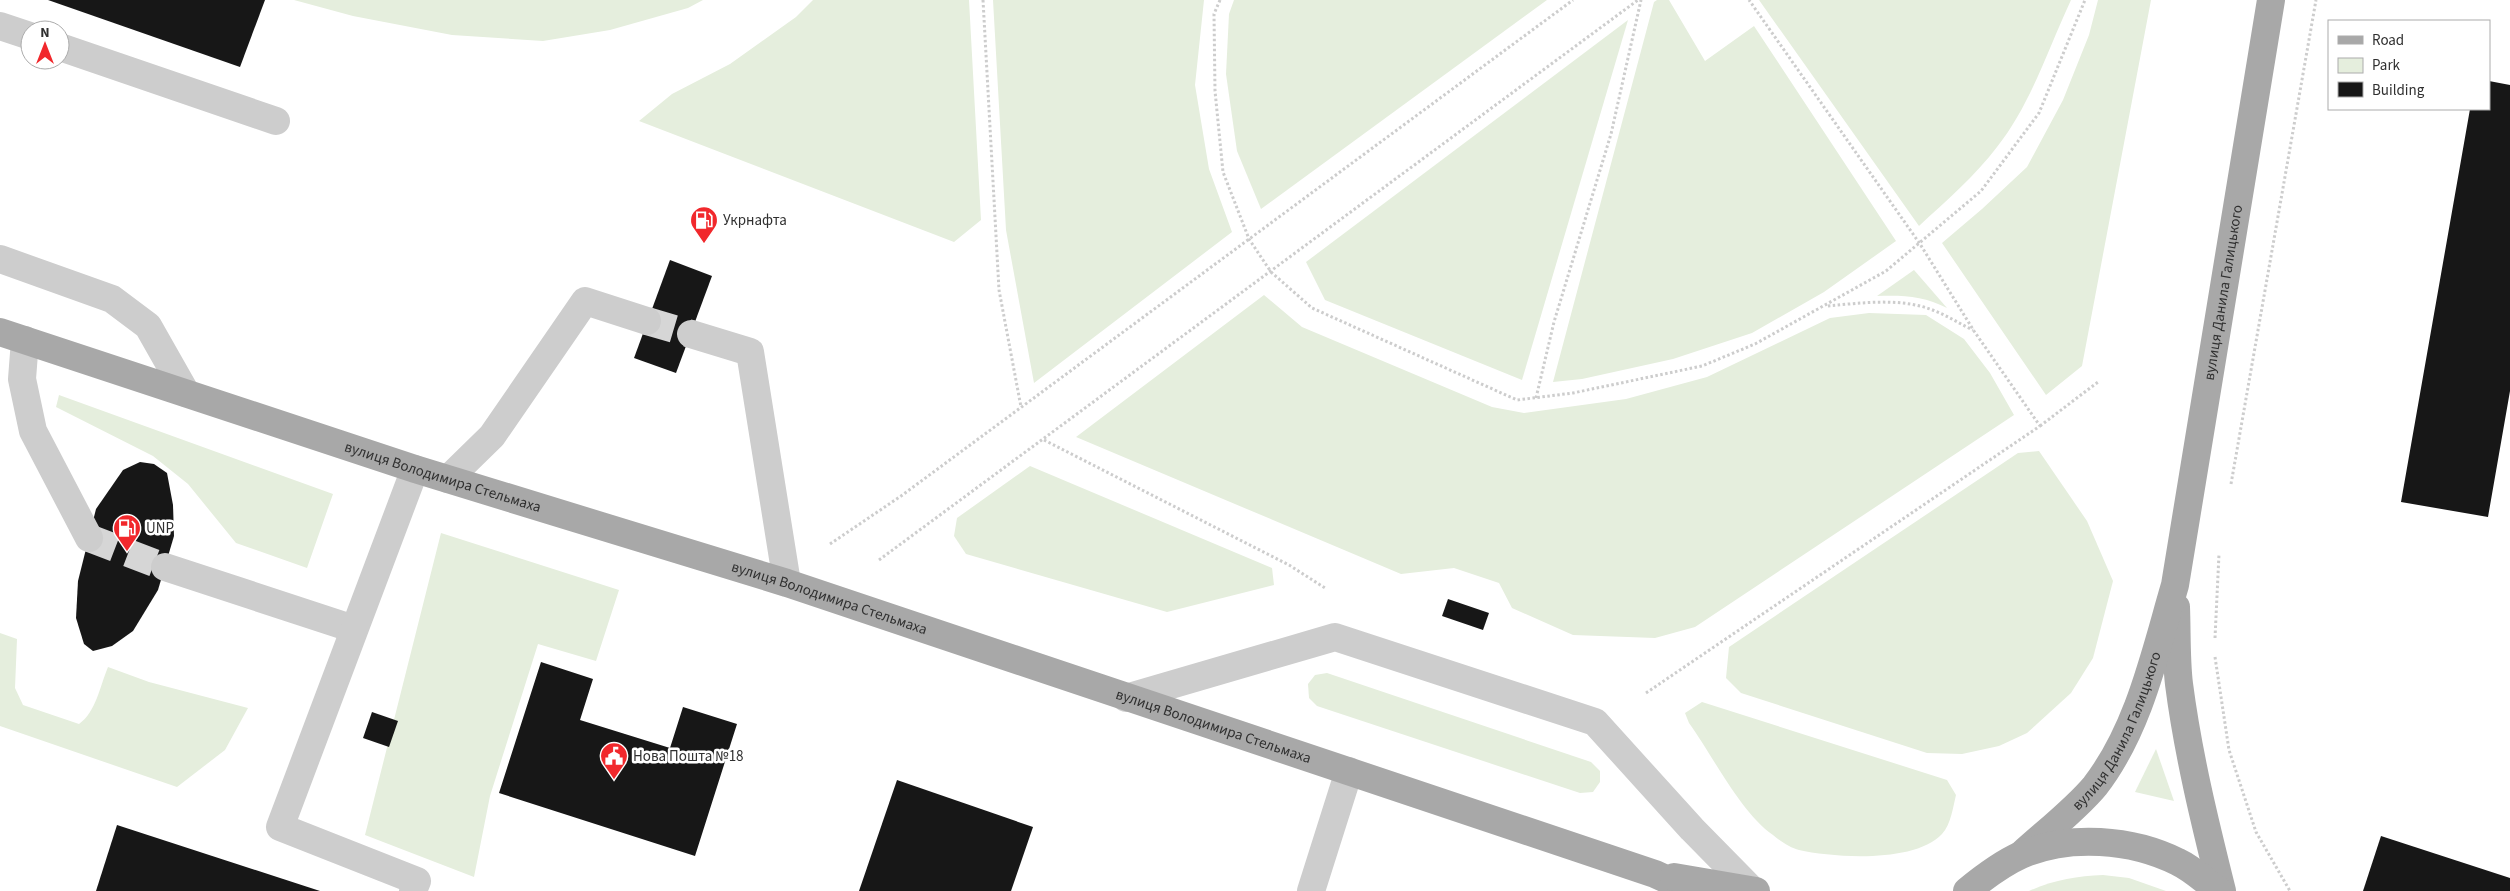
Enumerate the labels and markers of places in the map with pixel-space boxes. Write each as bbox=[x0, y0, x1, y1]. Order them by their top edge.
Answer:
fuel station icon: Укрнафта bbox=[689, 205, 719, 244]
place label: Укрнафта bbox=[723, 210, 787, 231]
fuel station icon: UNP bbox=[112, 513, 142, 552]
place label: UNP bbox=[146, 518, 174, 539]
public building icon: Нова Пошта №18 bbox=[599, 741, 629, 780]
place label: Нова Пошта №18 bbox=[633, 746, 744, 767]

